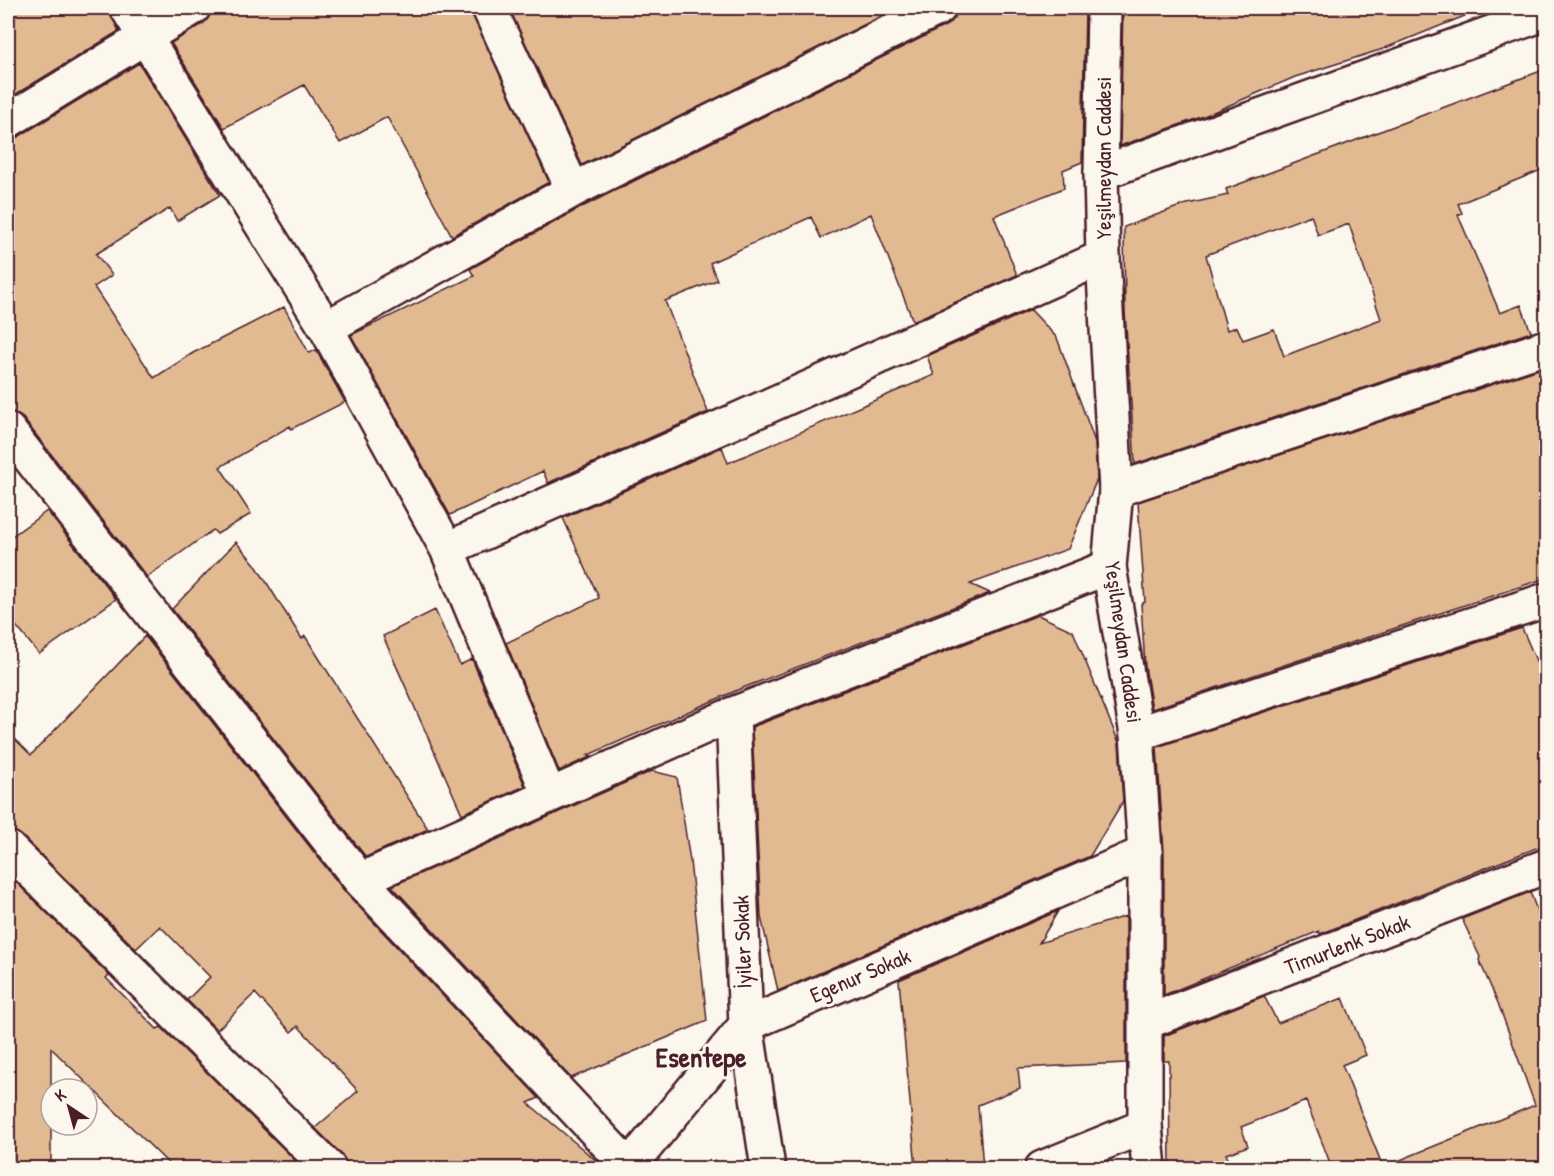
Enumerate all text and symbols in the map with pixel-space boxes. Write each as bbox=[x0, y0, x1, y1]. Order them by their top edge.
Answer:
street label: Yeşilmeydan Caddesi bbox=[1088, 77, 1118, 239]
street label: Yeşilmeydan Caddesi bbox=[1098, 559, 1150, 725]
street label: İyiler Sokak bbox=[725, 895, 759, 989]
street label: Timurlenk Sokak bbox=[1280, 906, 1414, 982]
street label: Egenur Sokak bbox=[805, 940, 915, 1010]
district label: Esentepe bbox=[656, 1038, 747, 1077]
north arrow bbox=[39, 1077, 99, 1137]
text: K bbox=[50, 1083, 71, 1106]

